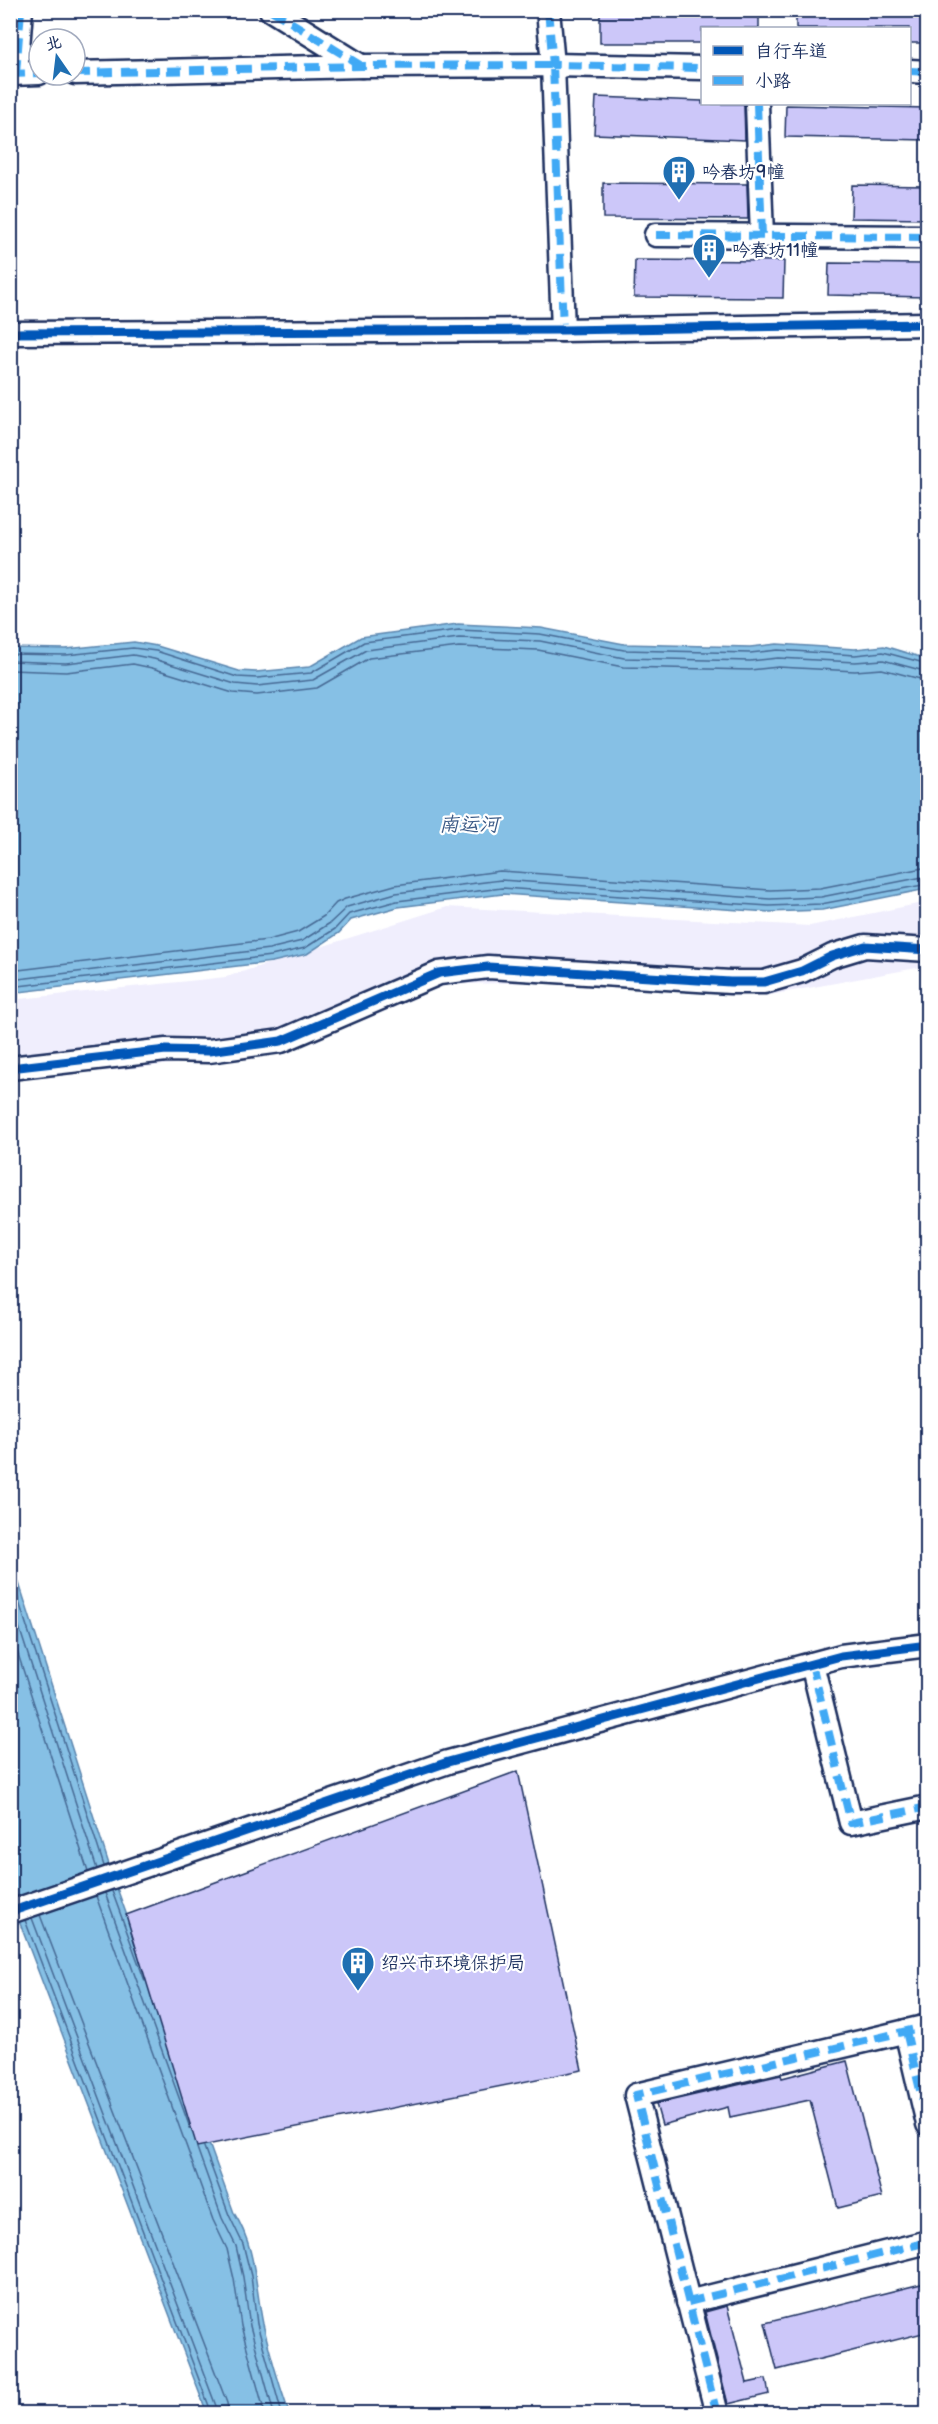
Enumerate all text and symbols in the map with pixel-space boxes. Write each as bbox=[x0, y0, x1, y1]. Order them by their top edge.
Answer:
north arrow bbox=[27, 27, 87, 87]
legend bbox=[701, 27, 911, 105]
text: 北 bbox=[44, 33, 64, 55]
text: 自行车道 bbox=[755, 41, 827, 62]
text: 小路 bbox=[755, 71, 791, 92]
building icon: 吟春坊9幢 bbox=[661, 154, 697, 201]
place label: 吟春坊9幢 bbox=[702, 162, 784, 183]
building icon: 吟春坊11幢 bbox=[691, 232, 727, 279]
place label: 吟春坊11幢 bbox=[732, 240, 818, 261]
water label: 南运河 bbox=[439, 813, 502, 837]
building icon: 绍兴市环境保护局 bbox=[340, 1945, 376, 1992]
place label: 绍兴市环境保护局 bbox=[381, 1953, 525, 1974]

